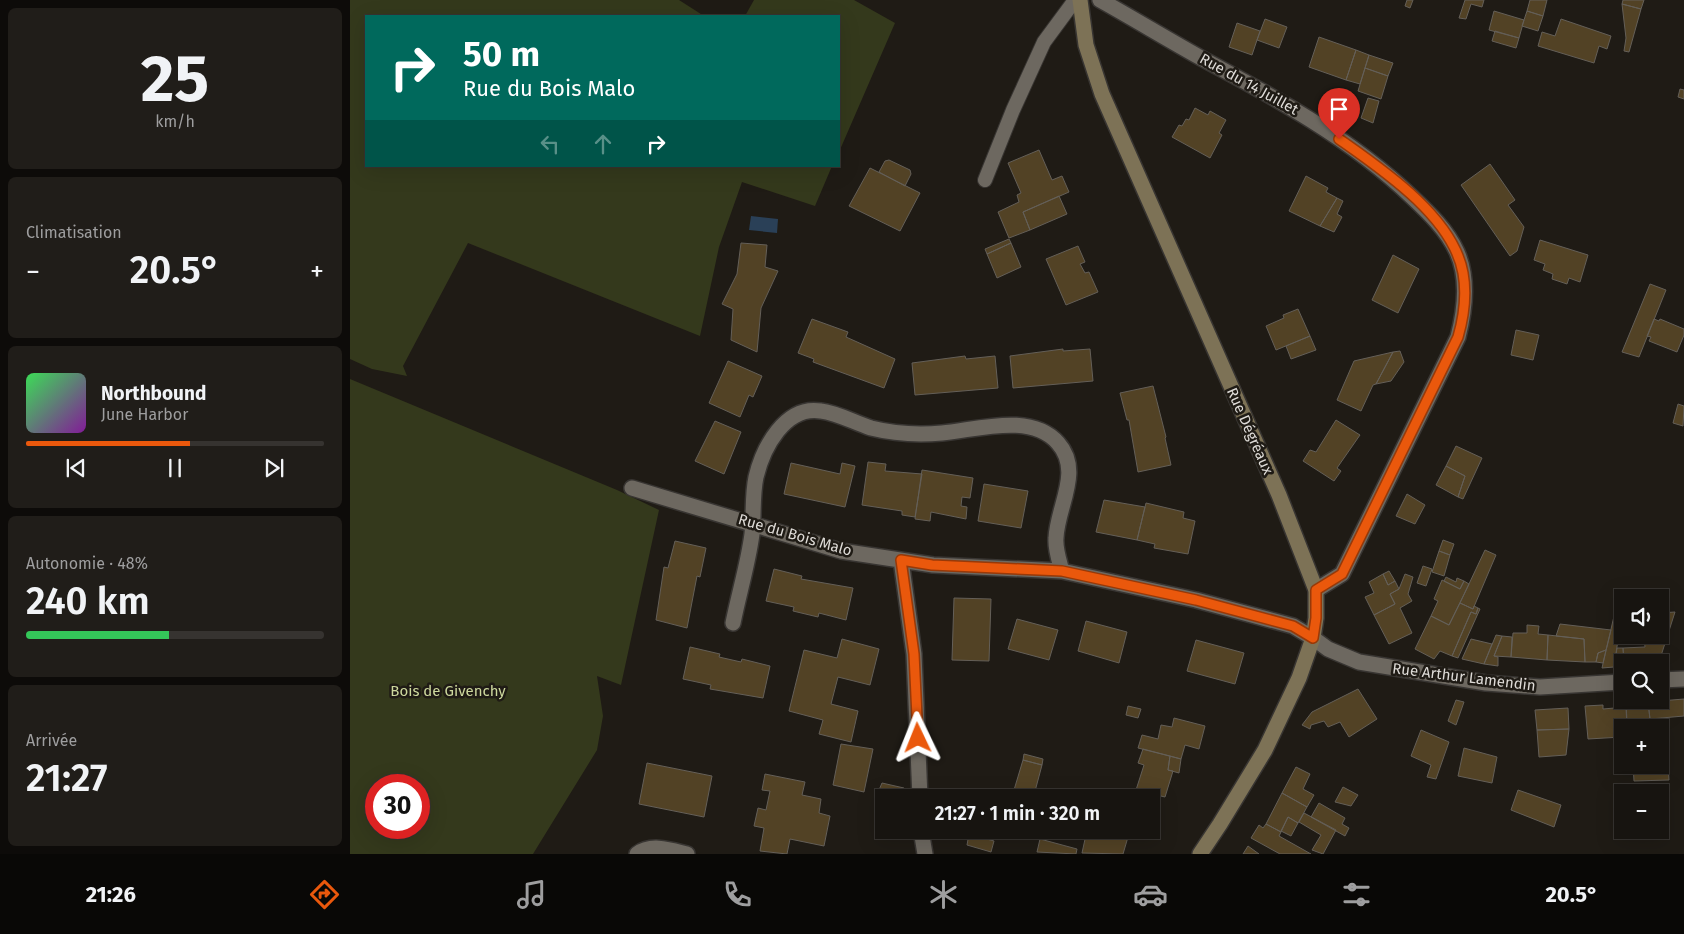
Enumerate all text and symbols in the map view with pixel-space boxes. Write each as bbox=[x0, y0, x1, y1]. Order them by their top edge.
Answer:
text: 50 m bbox=[463, 33, 540, 75]
icon: right bbox=[380, 35, 445, 100]
text: 25 bbox=[141, 40, 209, 118]
street label: Rue du 14 Juillet bbox=[1197, 49, 1302, 119]
text: Rue du Bois Malo bbox=[463, 75, 635, 102]
pin bbox=[1318, 88, 1360, 139]
icon: arrive bbox=[1325, 95, 1353, 123]
text: km/h bbox=[155, 112, 195, 131]
icon: left bbox=[536, 130, 564, 158]
icon: ahead bbox=[589, 130, 617, 158]
icon: right bbox=[642, 130, 670, 158]
text: Climatisation bbox=[26, 223, 122, 242]
text: 20.5° bbox=[130, 247, 220, 293]
text: − bbox=[26, 255, 40, 288]
text: + bbox=[310, 255, 324, 288]
text: Northbound bbox=[101, 382, 206, 405]
street label: Rue Dégréaux bbox=[1223, 385, 1277, 478]
text: June Harbor bbox=[101, 405, 188, 424]
icon: previous bbox=[62, 454, 90, 482]
icon: pause bbox=[161, 454, 189, 482]
icon: next bbox=[260, 454, 288, 482]
street label: Rue du Bois Malo bbox=[736, 510, 854, 560]
text: Autonomie · 48% bbox=[26, 554, 148, 573]
text: 240 km bbox=[26, 578, 150, 624]
map controls bbox=[1614, 589, 1669, 839]
button: sound bbox=[1614, 589, 1669, 644]
button: search bbox=[1614, 654, 1669, 709]
street label: Rue Arthur Lamendin bbox=[1391, 659, 1537, 695]
park label: Bois de Givenchy bbox=[390, 682, 506, 700]
position arrow bbox=[891, 711, 943, 763]
button: + bbox=[1614, 719, 1669, 774]
text: Arrivée bbox=[26, 731, 77, 750]
text: 21:27 bbox=[26, 755, 108, 801]
speed limit sign: 30 bbox=[365, 774, 430, 839]
button: − bbox=[1614, 784, 1669, 839]
text: 21:27 · 1 min · 320 m bbox=[935, 802, 1100, 825]
icon: directions bbox=[307, 877, 342, 912]
icon: music bbox=[514, 877, 549, 912]
icon: phone bbox=[720, 877, 755, 912]
icon: climate bbox=[926, 877, 961, 912]
icon: car bbox=[1133, 877, 1168, 912]
icon: filters bbox=[1339, 877, 1374, 912]
text: 21:26 bbox=[86, 881, 136, 908]
text: 20.5° bbox=[1545, 881, 1598, 908]

